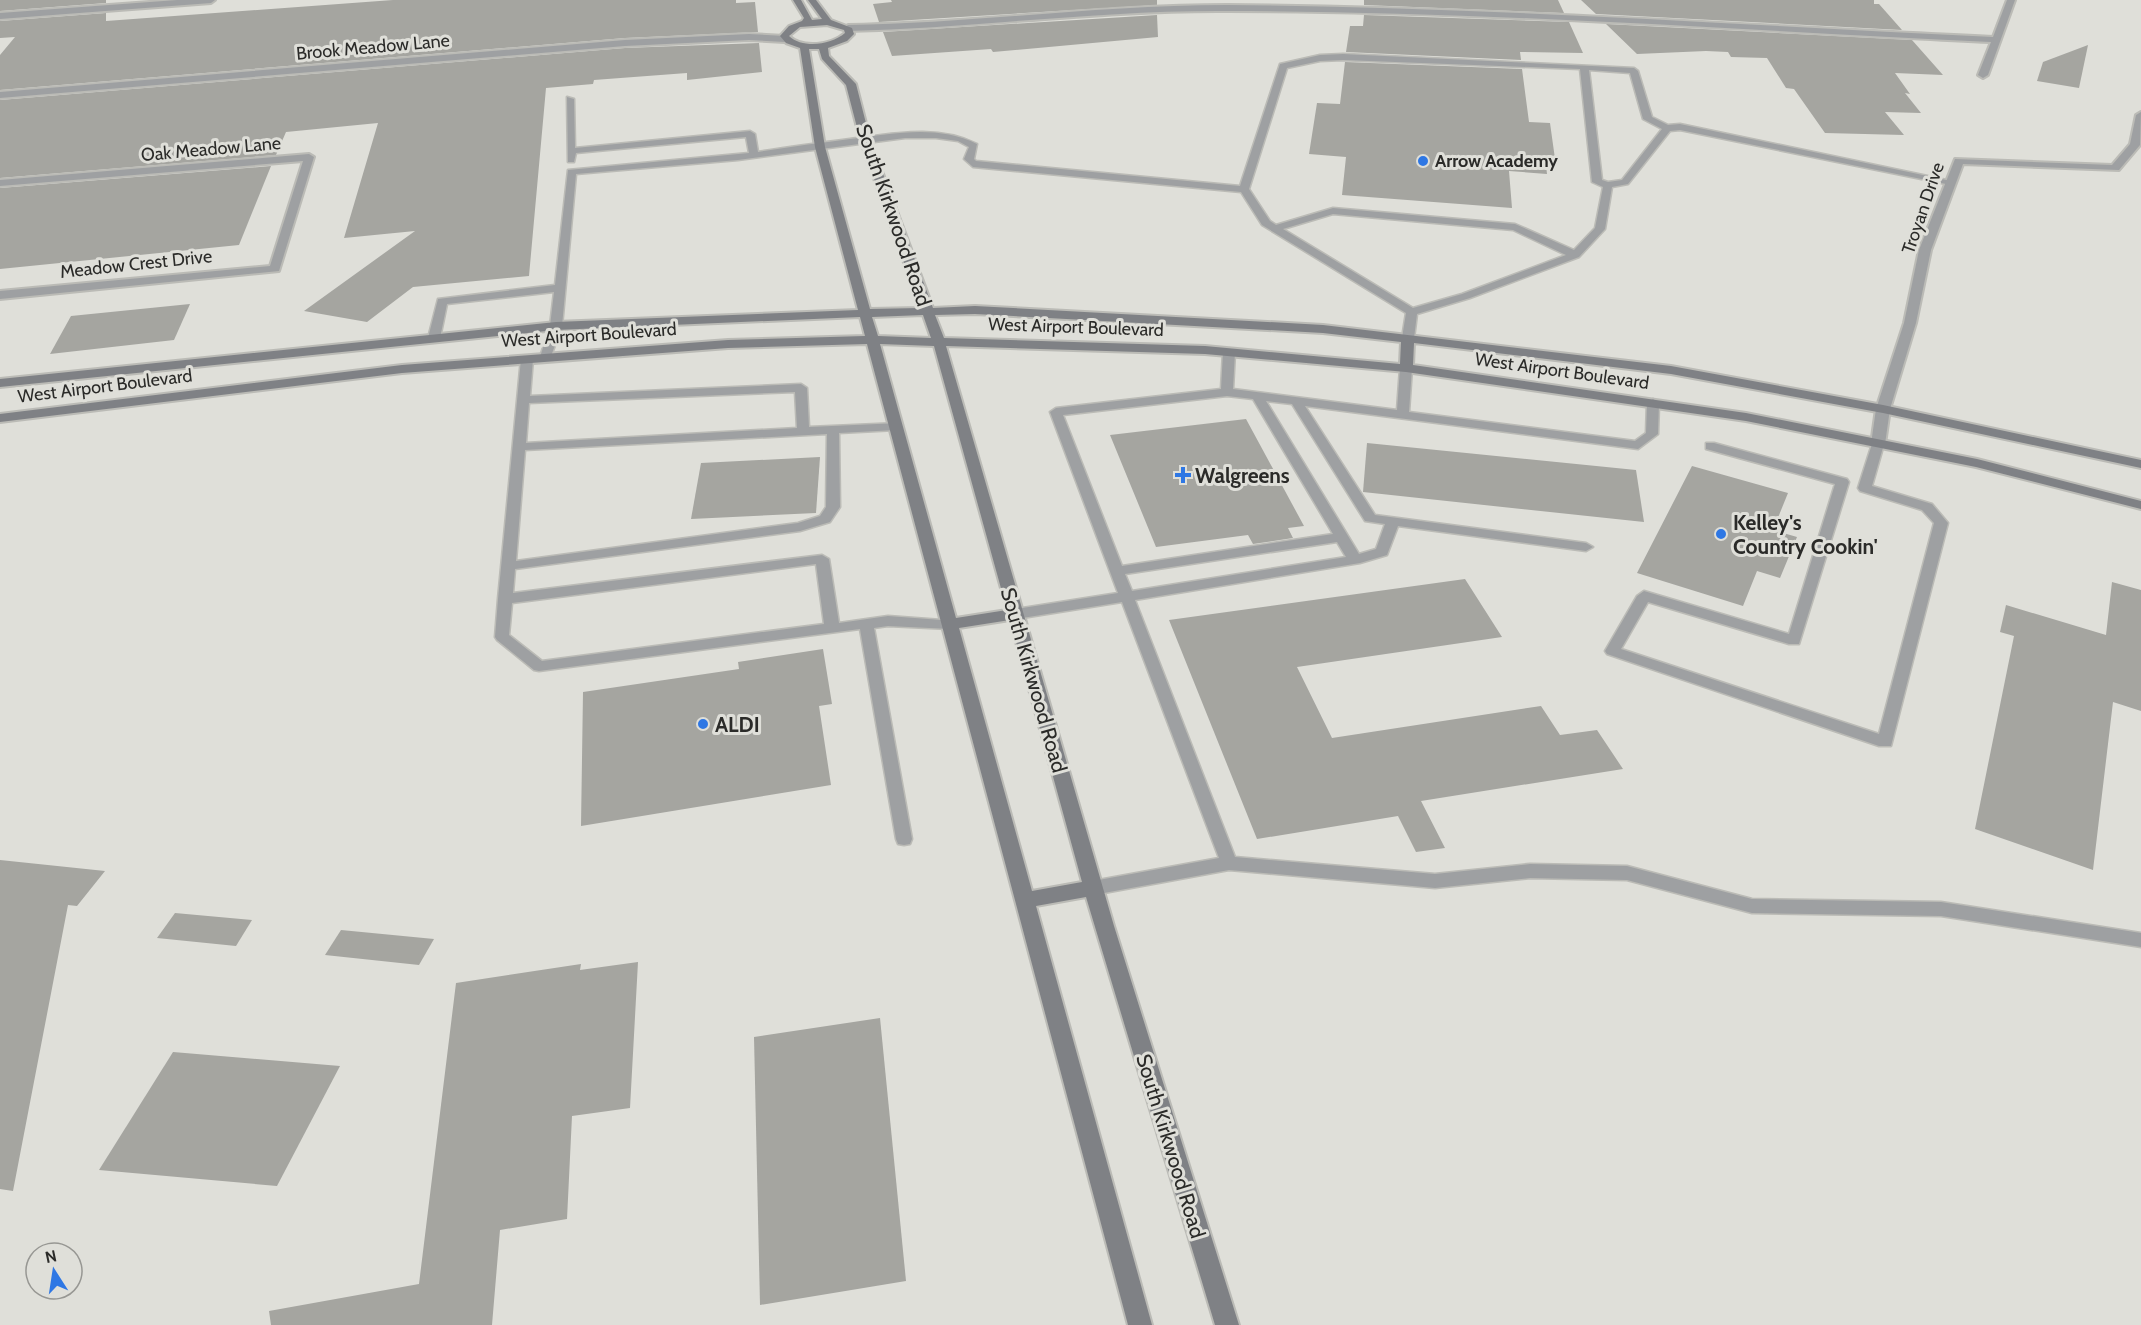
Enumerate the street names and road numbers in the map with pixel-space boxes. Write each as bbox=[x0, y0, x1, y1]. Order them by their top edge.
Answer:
street label: Brook Meadow Lane bbox=[295, 29, 451, 65]
street label: South Kirkwood Road bbox=[851, 121, 937, 309]
street label: Oak Meadow Lane bbox=[140, 132, 282, 166]
street label: Troyan Drive bbox=[1897, 159, 1949, 257]
street label: Meadow Crest Drive bbox=[59, 245, 213, 283]
street label: West Airport Boulevard bbox=[988, 313, 1164, 341]
street label: West Airport Boulevard bbox=[501, 318, 677, 352]
street label: West Airport Boulevard bbox=[1473, 348, 1651, 394]
street label: West Airport Boulevard bbox=[16, 364, 194, 408]
street label: South Kirkwood Road bbox=[996, 585, 1072, 775]
street label: South Kirkwood Road bbox=[1131, 1051, 1211, 1241]

